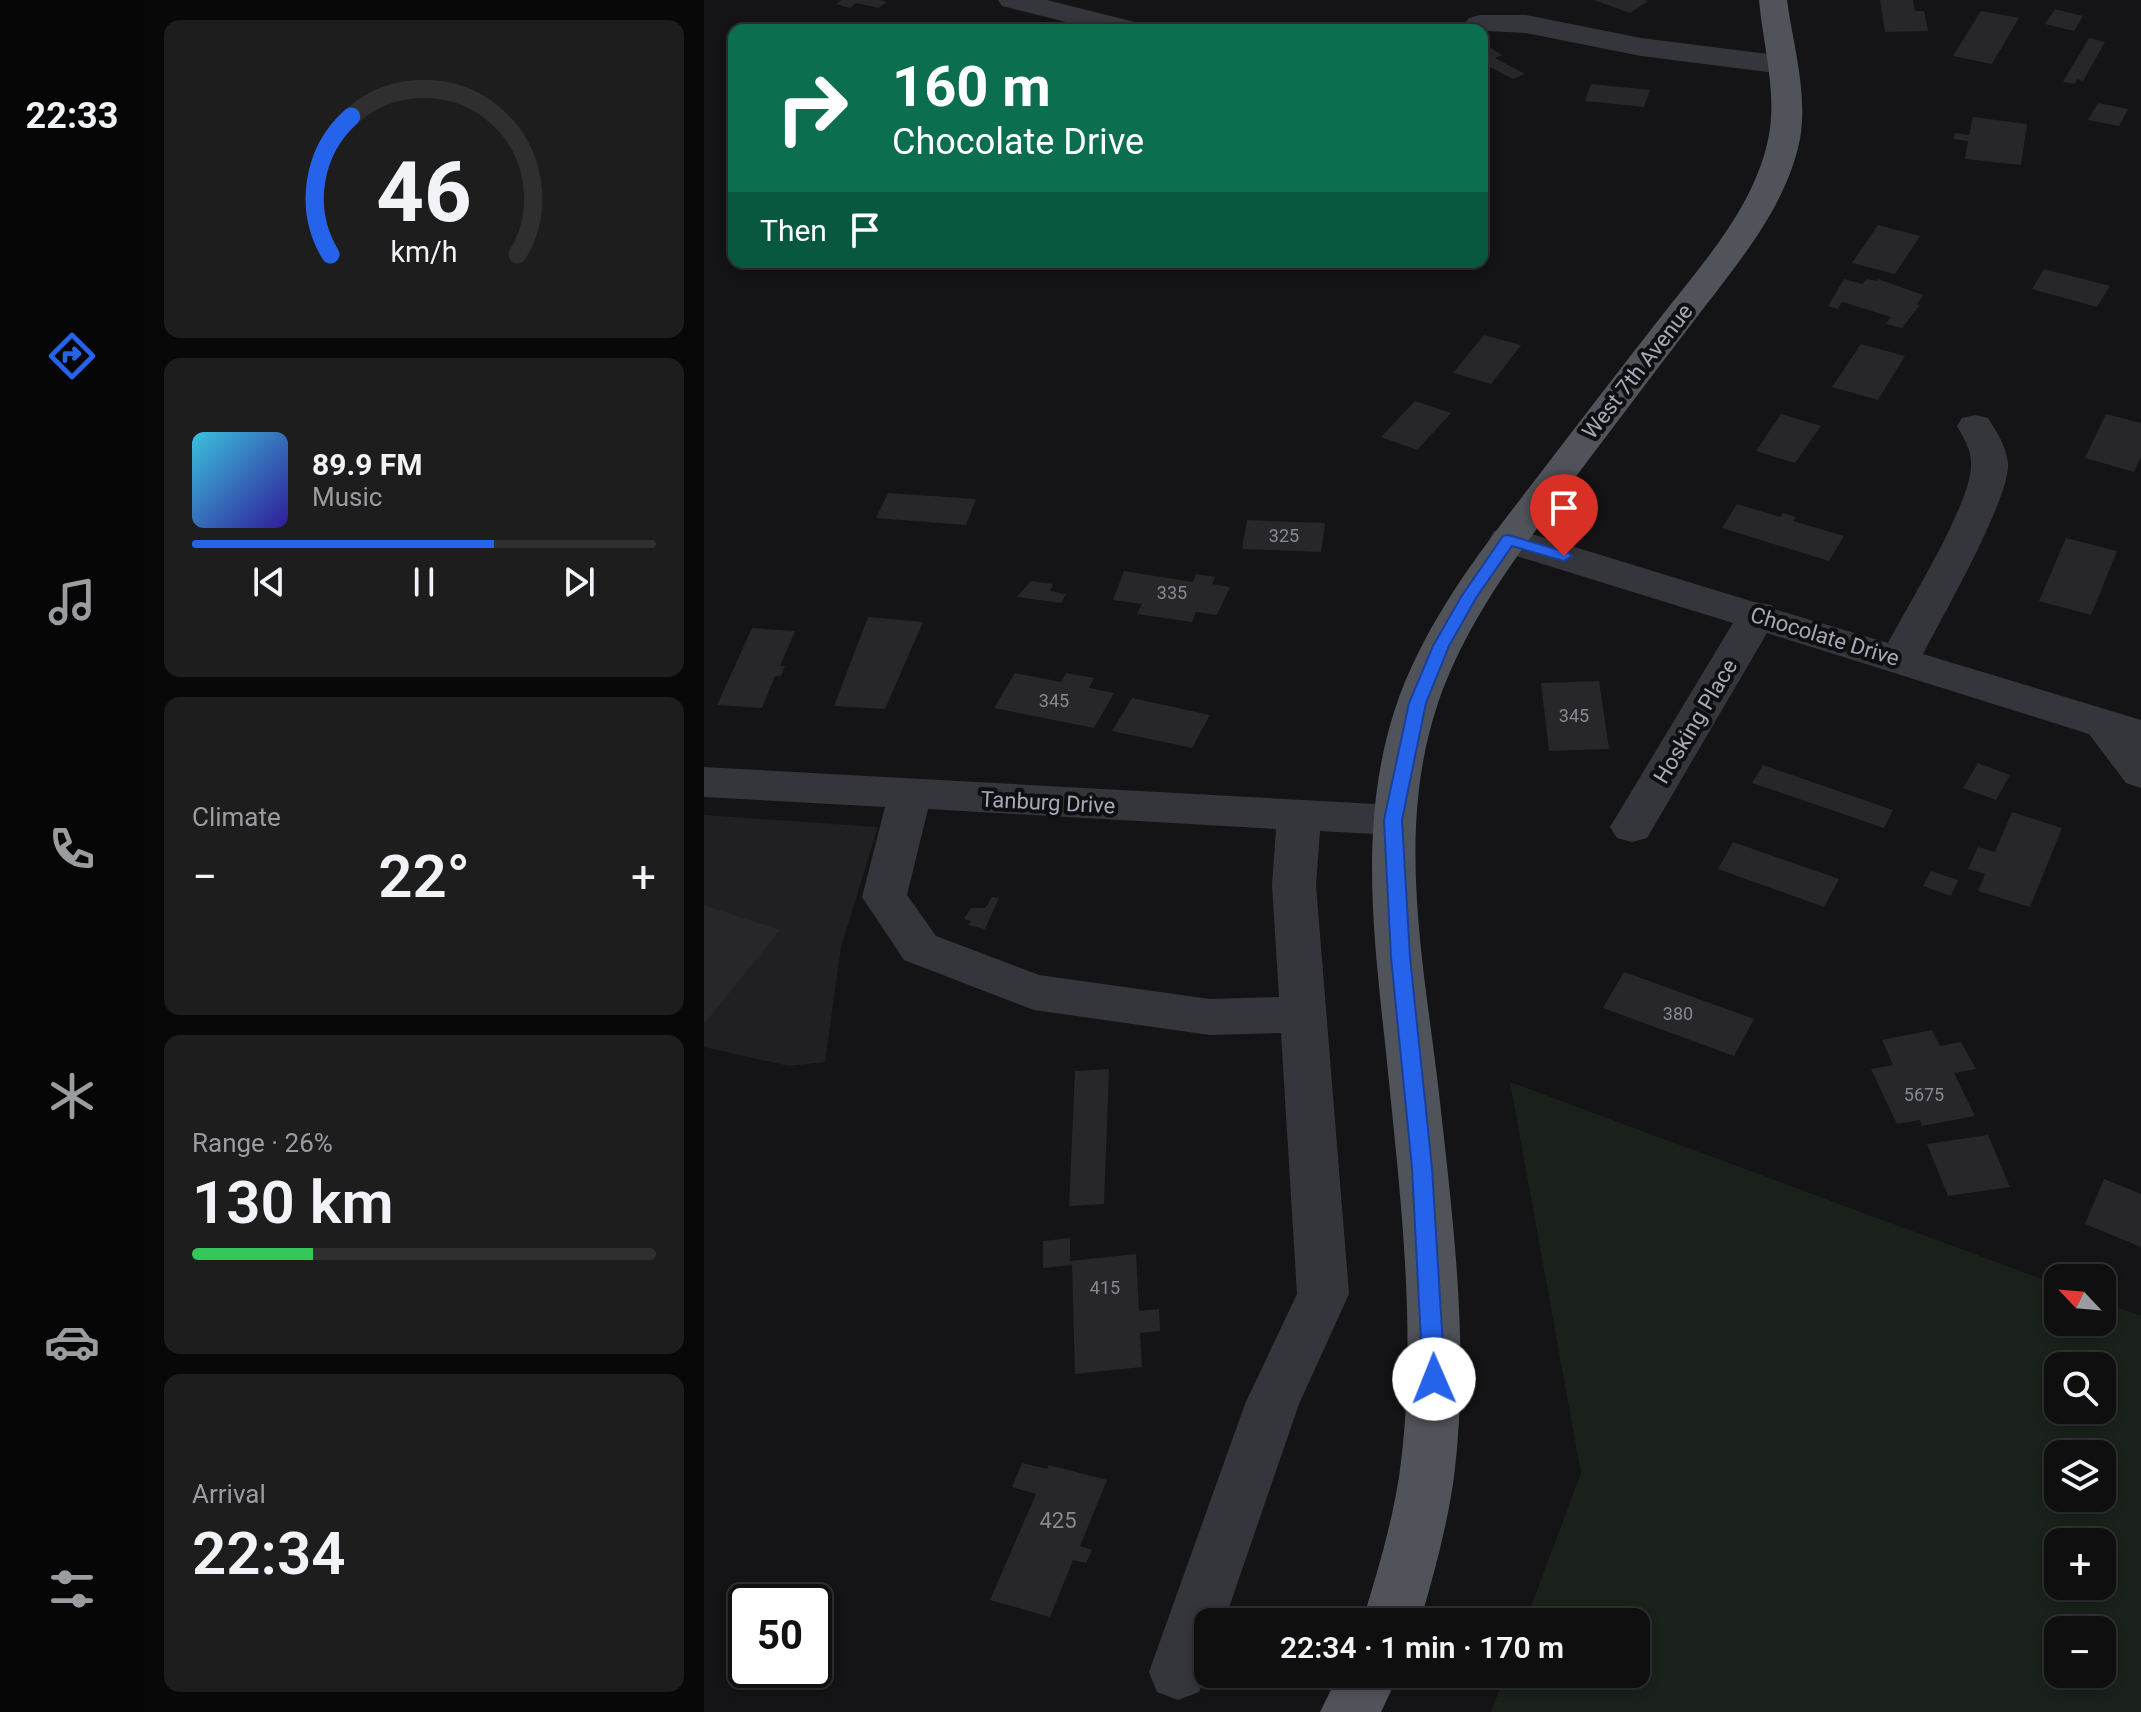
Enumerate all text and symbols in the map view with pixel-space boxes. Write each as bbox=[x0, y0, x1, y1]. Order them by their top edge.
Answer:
text: 160 m bbox=[892, 54, 1051, 120]
icon: right bbox=[760, 56, 864, 160]
text: 22:33 bbox=[26, 95, 118, 137]
text: Chocolate Drive bbox=[892, 121, 1144, 163]
text: 46 bbox=[376, 144, 472, 241]
icon: arrive bbox=[843, 208, 887, 252]
text: Then bbox=[760, 213, 827, 248]
text: km/h bbox=[390, 235, 458, 269]
street label: West 7th Avenue bbox=[1577, 299, 1698, 444]
icon: directions bbox=[44, 328, 100, 384]
text: 89.9 FM bbox=[312, 447, 423, 482]
pin bbox=[1530, 474, 1598, 556]
text: Music bbox=[312, 482, 382, 512]
icon: arrive bbox=[1542, 486, 1586, 530]
house number: 325 bbox=[1269, 525, 1299, 546]
icon: previous bbox=[247, 560, 291, 604]
icon: pause bbox=[402, 560, 446, 604]
icon: next bbox=[557, 560, 601, 604]
icon: music bbox=[44, 574, 100, 630]
house number: 335 bbox=[1157, 582, 1187, 603]
street label: Chocolate Drive bbox=[1748, 602, 1902, 671]
street label: Hosking Place bbox=[1649, 655, 1742, 788]
house number: 345 bbox=[1039, 690, 1069, 711]
house number: 345 bbox=[1559, 705, 1589, 726]
street label: Tanburg Drive bbox=[980, 786, 1116, 819]
text: Climate bbox=[192, 802, 281, 832]
icon: phone bbox=[44, 821, 100, 877]
text: 22° bbox=[378, 841, 470, 912]
text: − bbox=[192, 851, 217, 903]
text: + bbox=[631, 851, 656, 903]
house number: 380 bbox=[1663, 1003, 1693, 1024]
icon: climate bbox=[44, 1068, 100, 1124]
house number: 5675 bbox=[1904, 1084, 1944, 1105]
text: Range · 26% bbox=[192, 1128, 333, 1158]
text: 130 km bbox=[192, 1167, 394, 1238]
north arrow bbox=[2044, 1264, 2116, 1336]
map controls bbox=[2044, 1264, 2116, 1688]
house number: 415 bbox=[1090, 1277, 1120, 1298]
icon: car bbox=[44, 1314, 100, 1370]
position arrow bbox=[1392, 1337, 1476, 1421]
button: search bbox=[2044, 1352, 2116, 1424]
button: layers bbox=[2044, 1440, 2116, 1512]
text: Arrival bbox=[192, 1479, 266, 1509]
house number: 425 bbox=[1039, 1508, 1077, 1533]
text: 22:34 bbox=[192, 1518, 345, 1589]
button: + bbox=[2044, 1528, 2116, 1600]
icon: filters bbox=[44, 1561, 100, 1617]
speed limit sign: 50 bbox=[728, 1584, 832, 1688]
button: − bbox=[2044, 1616, 2116, 1688]
text: 22:34 · 1 min · 170 m bbox=[1280, 1630, 1564, 1665]

